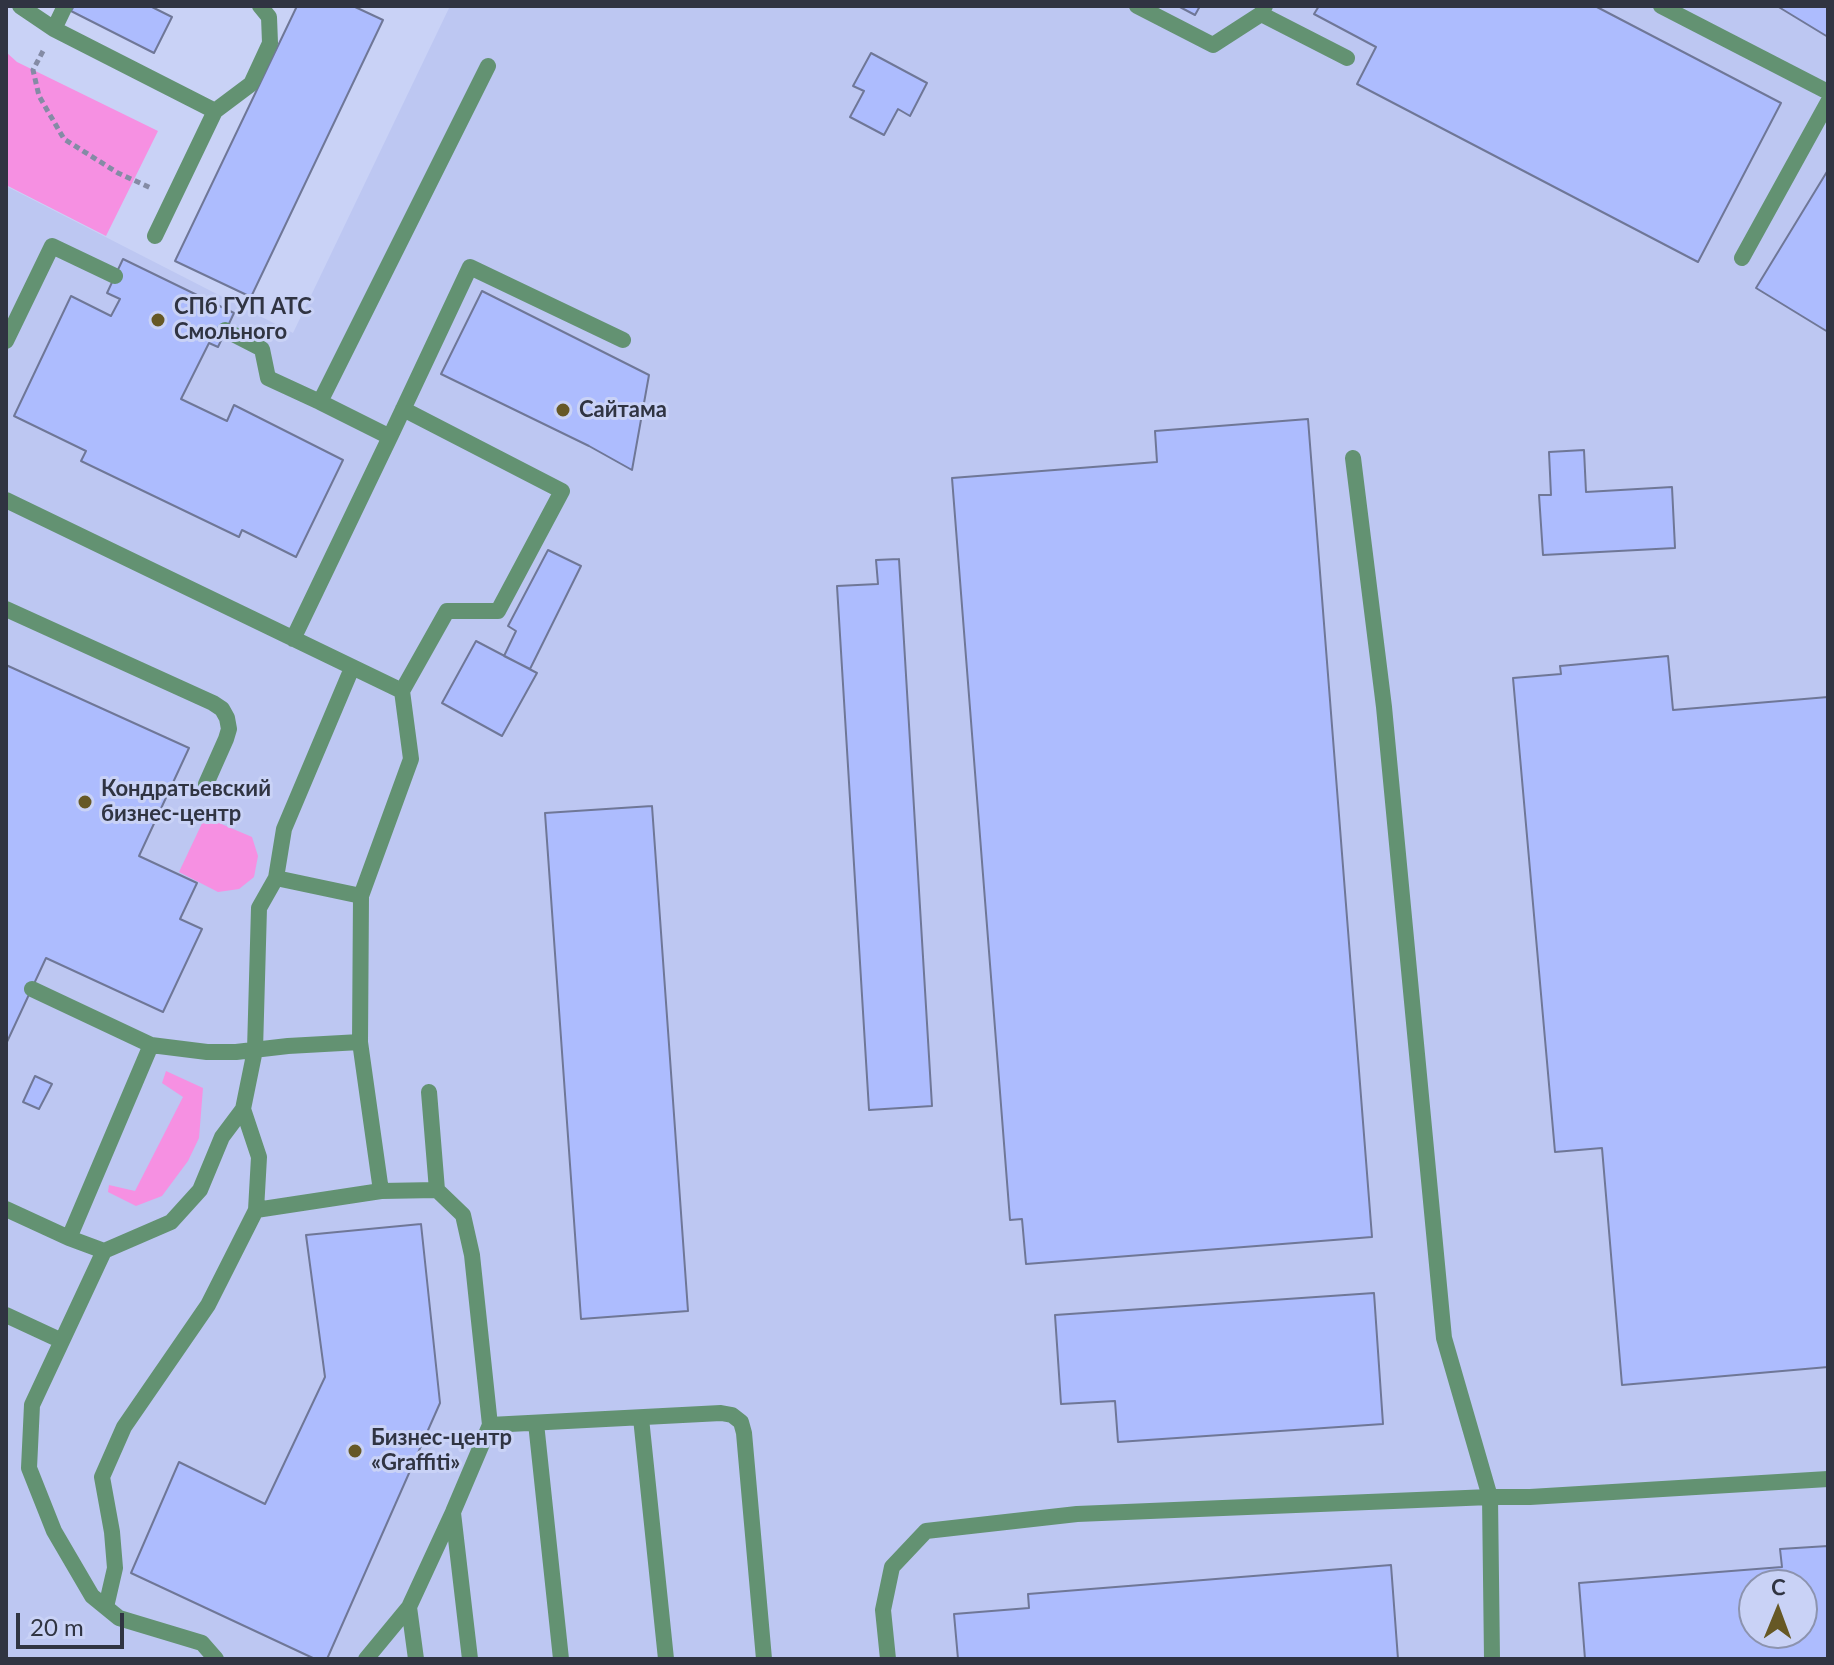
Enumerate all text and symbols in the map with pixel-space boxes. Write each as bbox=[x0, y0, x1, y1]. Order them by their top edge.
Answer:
place label: СПб ГУП АТС Смольного bbox=[174, 294, 312, 346]
marker: СПб ГУП АТС Смольного bbox=[149, 311, 167, 329]
place label: Сайтама bbox=[579, 397, 667, 423]
marker: Сайтама bbox=[554, 401, 572, 419]
place label: Кондратьевский бизнес-центр bbox=[101, 776, 271, 828]
marker: Кондратьевский бизнес-центр bbox=[76, 793, 94, 811]
place label: Бизнес-центр «Graffiti» bbox=[371, 1425, 512, 1476]
marker: Бизнес-центр «Graffiti» bbox=[346, 1442, 364, 1460]
north arrow bbox=[1738, 1569, 1818, 1649]
text: С bbox=[1771, 1573, 1786, 1600]
scale bar bbox=[20, 1597, 128, 1647]
text: 20 m bbox=[30, 1612, 84, 1641]

